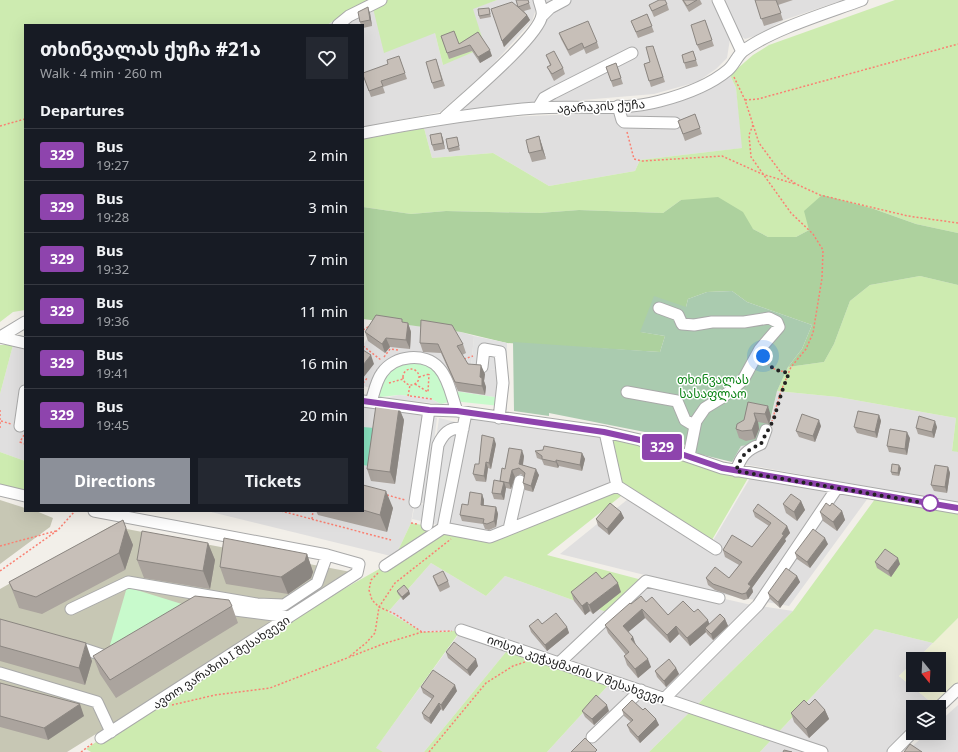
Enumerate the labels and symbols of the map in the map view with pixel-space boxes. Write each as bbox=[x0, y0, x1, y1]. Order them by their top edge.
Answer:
street label: აგარაკის ქუჩა bbox=[557, 95, 645, 117]
your location bbox=[753, 346, 773, 366]
park label: თხინვალას სასაფლაო bbox=[677, 371, 749, 402]
line badge: 329 bbox=[639, 434, 685, 460]
unlabelled marker bbox=[921, 494, 939, 512]
street label: ავთო ვარაზის I შესახვევი bbox=[149, 611, 293, 713]
street label: იოსებ კეჭაყმაძის V შესახვევი bbox=[485, 631, 667, 707]
north arrow bbox=[906, 652, 946, 692]

